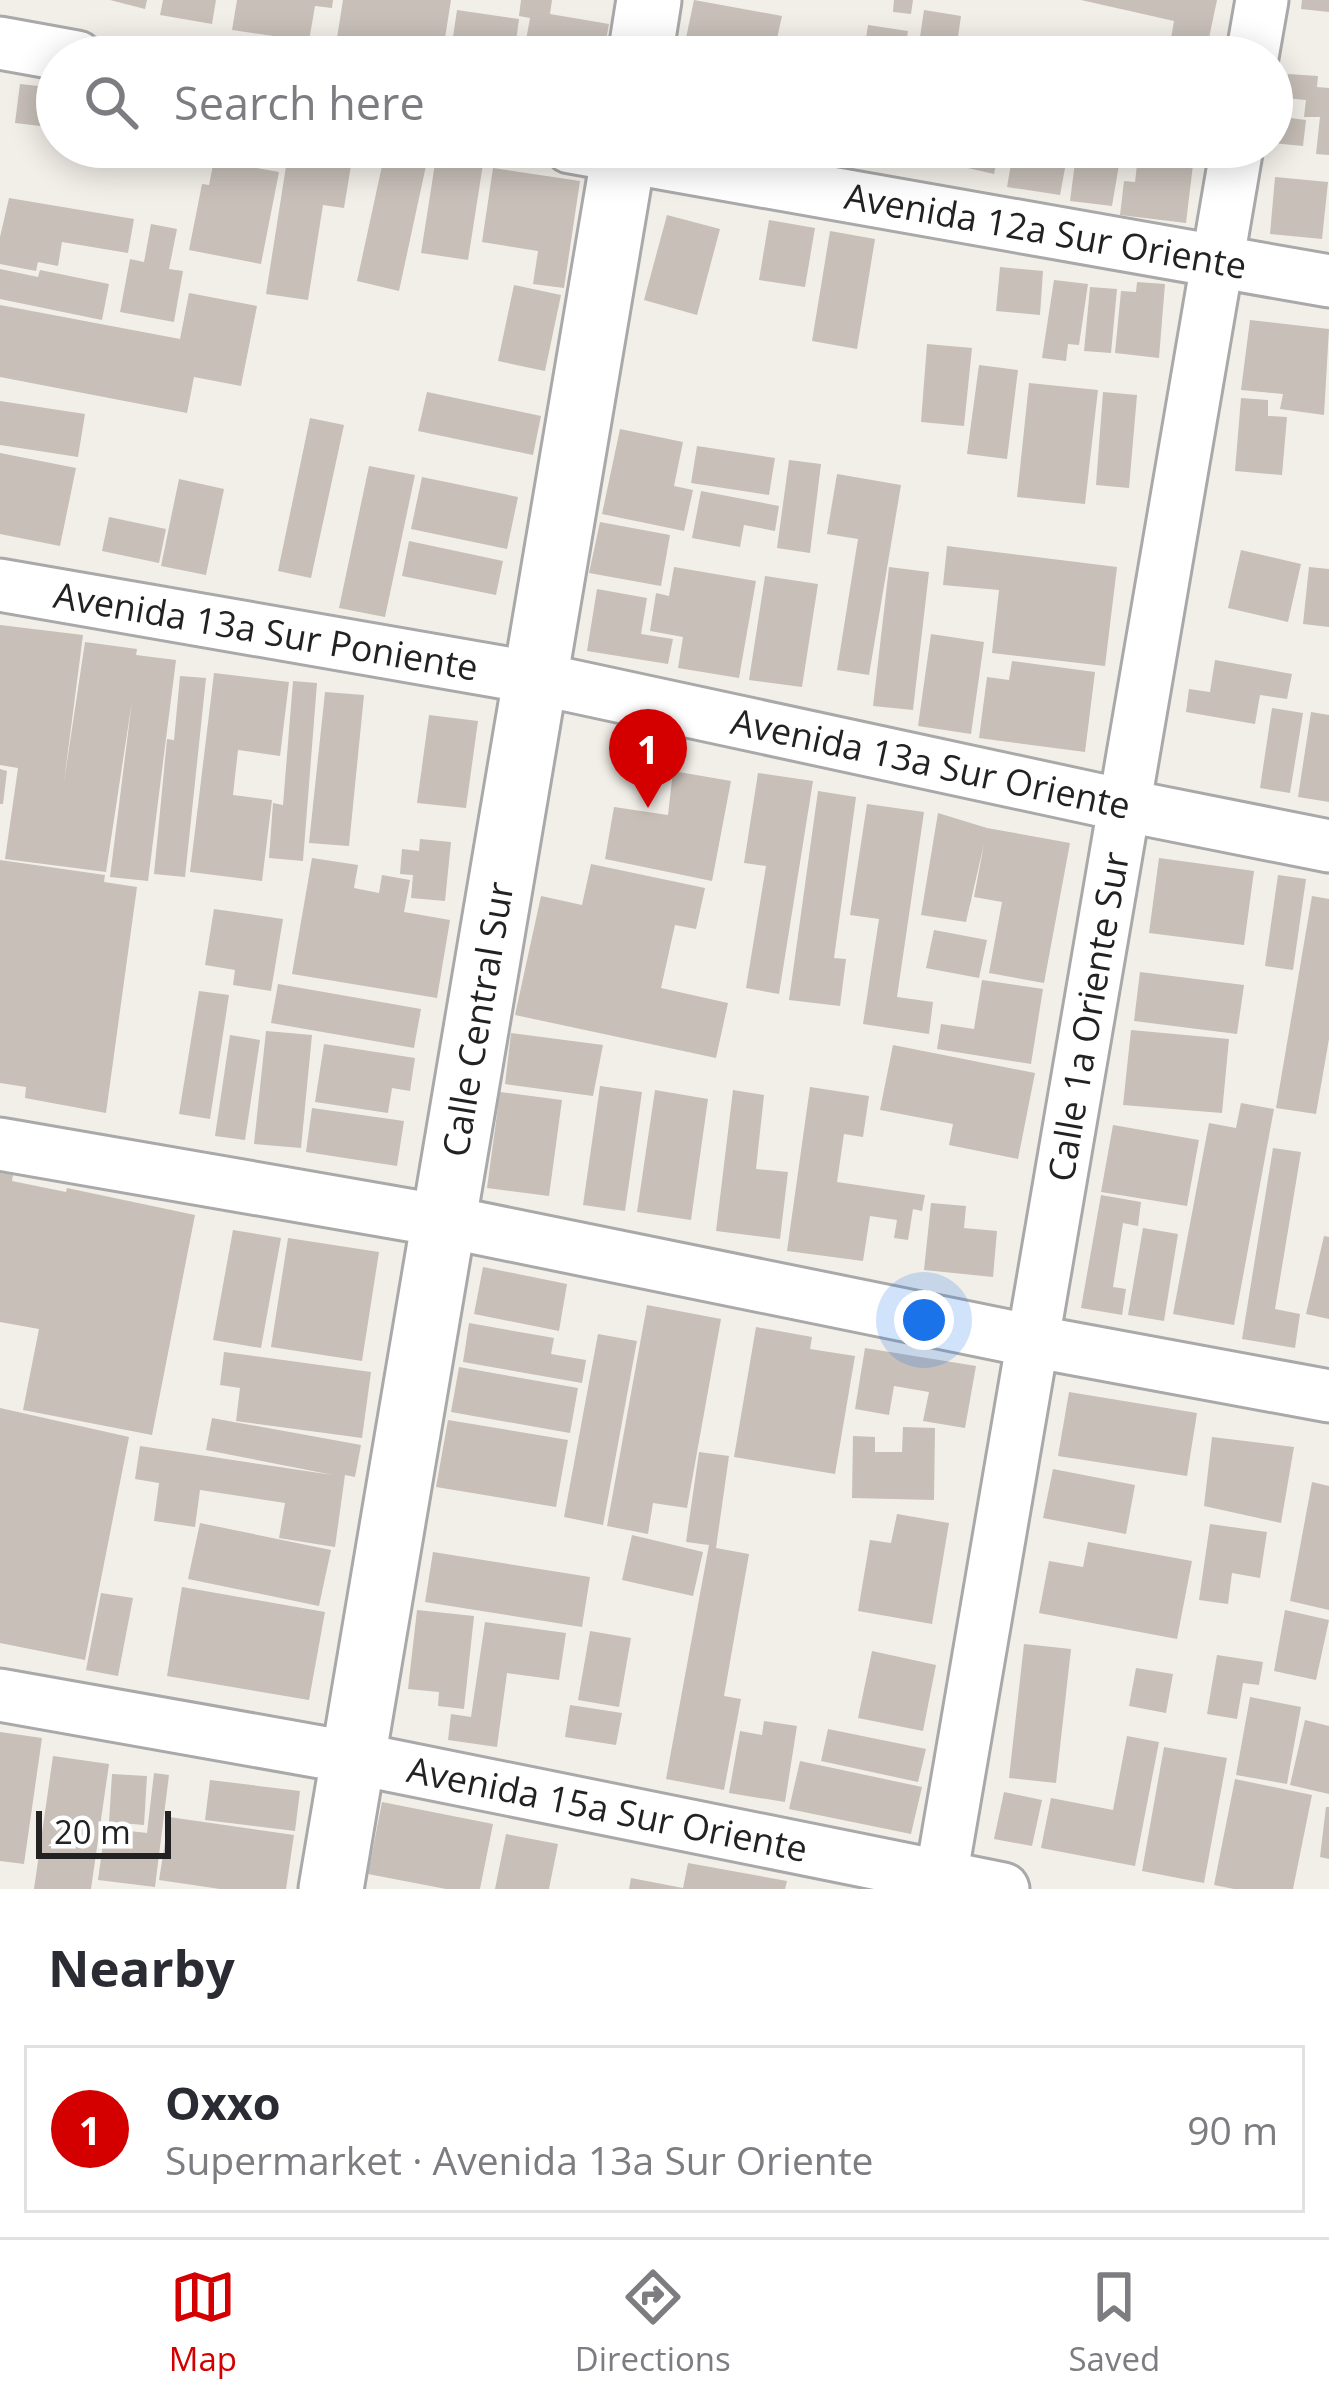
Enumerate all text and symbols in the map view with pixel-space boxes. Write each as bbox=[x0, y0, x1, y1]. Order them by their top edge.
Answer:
search box bbox=[36, 36, 1293, 168]
icon: search bbox=[78, 69, 144, 135]
text: Search here bbox=[174, 72, 425, 133]
street label: Avenida 12a Sur Oriente bbox=[841, 171, 1250, 290]
street label: Avenida 13a Sur Poniente bbox=[50, 570, 482, 692]
street label: Avenida 13a Sur Oriente bbox=[727, 696, 1135, 830]
pin: 1 bbox=[609, 709, 687, 808]
street label: Calle 1a Oriente Sur bbox=[1035, 848, 1140, 1185]
street label: Calle Central Sur bbox=[430, 878, 525, 1160]
your location bbox=[894, 1290, 954, 1350]
street label: Avenida 15a Sur Oriente bbox=[403, 1744, 812, 1873]
scale bar bbox=[36, 1805, 171, 1858]
text: 20 m bbox=[54, 1809, 131, 1854]
text: Nearby bbox=[48, 1932, 235, 2002]
text: Oxxo bbox=[165, 2072, 281, 2133]
text: 1 bbox=[79, 2103, 101, 2156]
text: 90 m bbox=[1187, 2103, 1278, 2156]
text: Supermarket · Avenida 13a Sur Oriente bbox=[165, 2133, 874, 2186]
tab: Map bbox=[169, 2264, 237, 2381]
tab: Directions bbox=[575, 2264, 731, 2381]
tab: Saved bbox=[1068, 2264, 1160, 2381]

